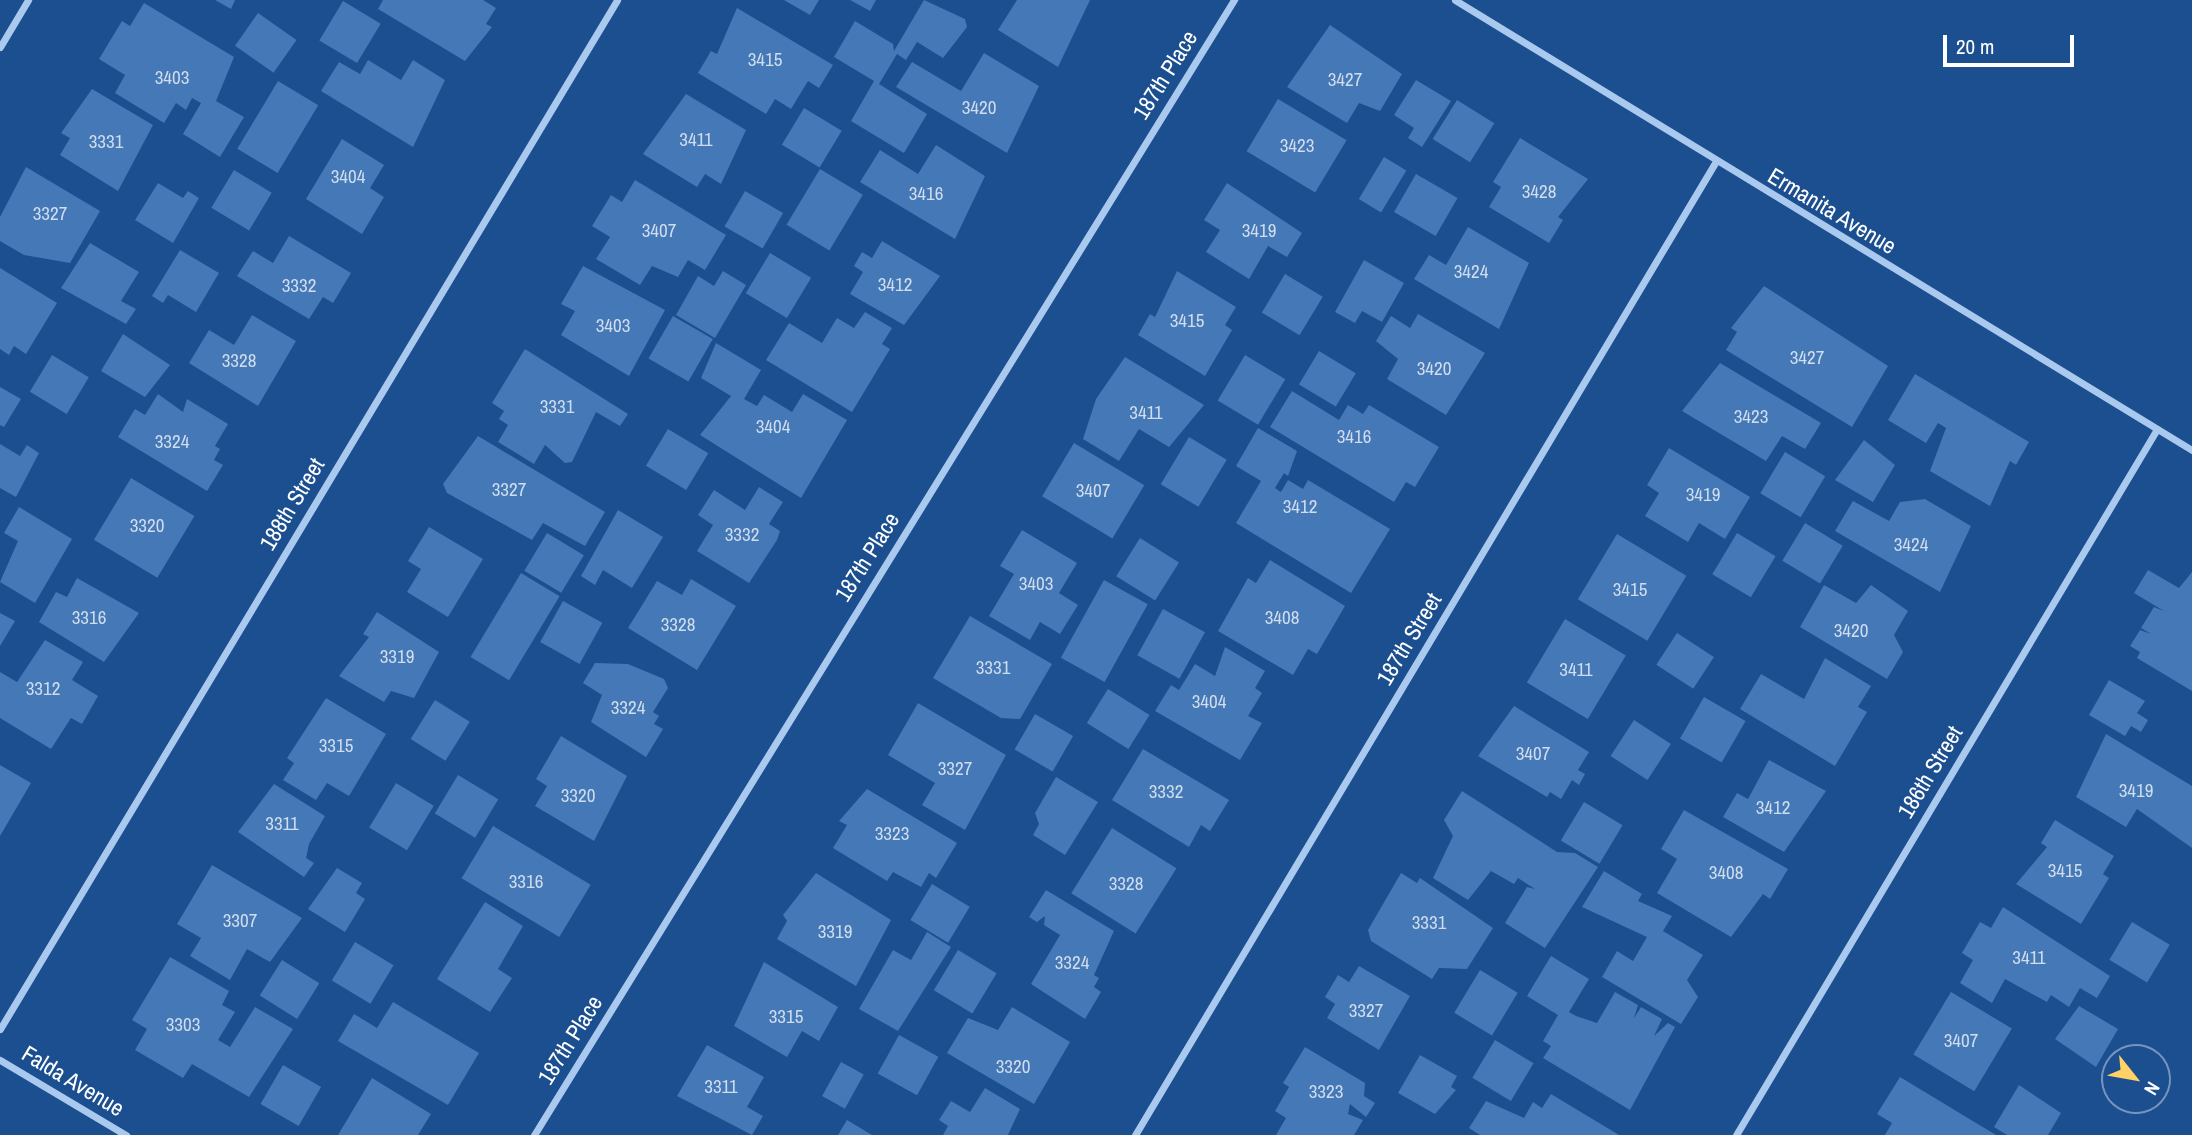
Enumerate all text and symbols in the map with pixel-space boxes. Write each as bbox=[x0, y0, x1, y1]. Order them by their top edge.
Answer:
scale bar bbox=[1947, 21, 2078, 65]
street label: 187th Place bbox=[1127, 25, 1203, 125]
text: 20 m bbox=[1956, 32, 1994, 61]
house number: 3415 bbox=[748, 49, 782, 71]
house number: 3403 bbox=[155, 67, 189, 89]
house number: 3427 bbox=[1328, 69, 1362, 91]
house number: 3420 bbox=[962, 97, 996, 119]
house number: 3411 bbox=[679, 129, 713, 151]
house number: 3331 bbox=[89, 131, 123, 153]
house number: 3423 bbox=[1280, 135, 1314, 157]
street label: Ermanita Avenue bbox=[1763, 162, 1901, 260]
house number: 3404 bbox=[331, 166, 365, 188]
house number: 3428 bbox=[1522, 181, 1556, 203]
house number: 3416 bbox=[909, 183, 943, 205]
house number: 3327 bbox=[33, 203, 67, 225]
house number: 3407 bbox=[642, 220, 676, 242]
house number: 3419 bbox=[1242, 220, 1276, 242]
house number: 3424 bbox=[1454, 261, 1488, 283]
house number: 3412 bbox=[878, 274, 912, 296]
house number: 3332 bbox=[282, 275, 316, 297]
house number: 3415 bbox=[1170, 310, 1204, 332]
house number: 3403 bbox=[596, 315, 630, 337]
house number: 3427 bbox=[1790, 347, 1824, 369]
house number: 3328 bbox=[222, 350, 256, 372]
house number: 3420 bbox=[1417, 358, 1451, 380]
house number: 3331 bbox=[540, 396, 574, 418]
house number: 3411 bbox=[1129, 402, 1163, 424]
house number: 3423 bbox=[1734, 406, 1768, 428]
house number: 3404 bbox=[756, 416, 790, 438]
house number: 3416 bbox=[1337, 426, 1371, 448]
house number: 3324 bbox=[155, 431, 189, 453]
street label: 188th Street bbox=[254, 453, 330, 555]
house number: 3327 bbox=[492, 479, 526, 501]
house number: 3407 bbox=[1076, 480, 1110, 502]
house number: 3419 bbox=[1686, 484, 1720, 506]
house number: 3412 bbox=[1283, 496, 1317, 518]
street label: 187th Place bbox=[829, 507, 905, 607]
house number: 3320 bbox=[130, 515, 164, 537]
house number: 3332 bbox=[725, 524, 759, 546]
house number: 3424 bbox=[1894, 534, 1928, 556]
house number: 3403 bbox=[1019, 573, 1053, 595]
house number: 3415 bbox=[1613, 579, 1647, 601]
street label: 187th Street bbox=[1371, 588, 1447, 690]
house number: 3316 bbox=[72, 607, 106, 629]
house number: 3408 bbox=[1265, 607, 1299, 629]
house number: 3328 bbox=[661, 614, 695, 636]
house number: 3420 bbox=[1834, 620, 1868, 642]
house number: 3319 bbox=[380, 646, 414, 668]
house number: 3331 bbox=[976, 657, 1010, 679]
house number: 3411 bbox=[1559, 659, 1593, 681]
house number: 3312 bbox=[26, 678, 60, 700]
house number: 3404 bbox=[1192, 691, 1226, 713]
house number: 3324 bbox=[611, 697, 645, 719]
street label: 186th Street bbox=[1892, 721, 1968, 823]
house number: 3315 bbox=[319, 735, 353, 757]
house number: 3407 bbox=[1516, 743, 1550, 765]
house number: 3327 bbox=[938, 758, 972, 780]
house number: 3419 bbox=[2119, 780, 2153, 802]
house number: 3332 bbox=[1149, 781, 1183, 803]
house number: 3320 bbox=[561, 785, 595, 807]
house number: 3412 bbox=[1756, 797, 1790, 819]
house number: 3311 bbox=[265, 813, 299, 835]
house number: 3323 bbox=[875, 823, 909, 845]
house number: 3415 bbox=[2048, 860, 2082, 882]
house number: 3408 bbox=[1709, 862, 1743, 884]
house number: 3316 bbox=[509, 871, 543, 893]
house number: 3328 bbox=[1109, 873, 1143, 895]
house number: 3307 bbox=[223, 910, 257, 932]
house number: 3331 bbox=[1412, 912, 1446, 934]
house number: 3319 bbox=[818, 921, 852, 943]
house number: 3411 bbox=[2012, 947, 2046, 969]
house number: 3324 bbox=[1055, 952, 1089, 974]
street label: 187th Place bbox=[532, 990, 608, 1090]
house number: 3327 bbox=[1349, 1000, 1383, 1022]
house number: 3315 bbox=[769, 1006, 803, 1028]
house number: 3303 bbox=[166, 1014, 200, 1036]
house number: 3407 bbox=[1944, 1030, 1978, 1052]
street label: Falda Avenue bbox=[17, 1040, 129, 1122]
north arrow bbox=[2101, 1044, 2171, 1114]
house number: 3320 bbox=[996, 1056, 1030, 1078]
house number: 3311 bbox=[704, 1076, 738, 1098]
text: N bbox=[2138, 1077, 2166, 1100]
house number: 3323 bbox=[1309, 1081, 1343, 1103]

